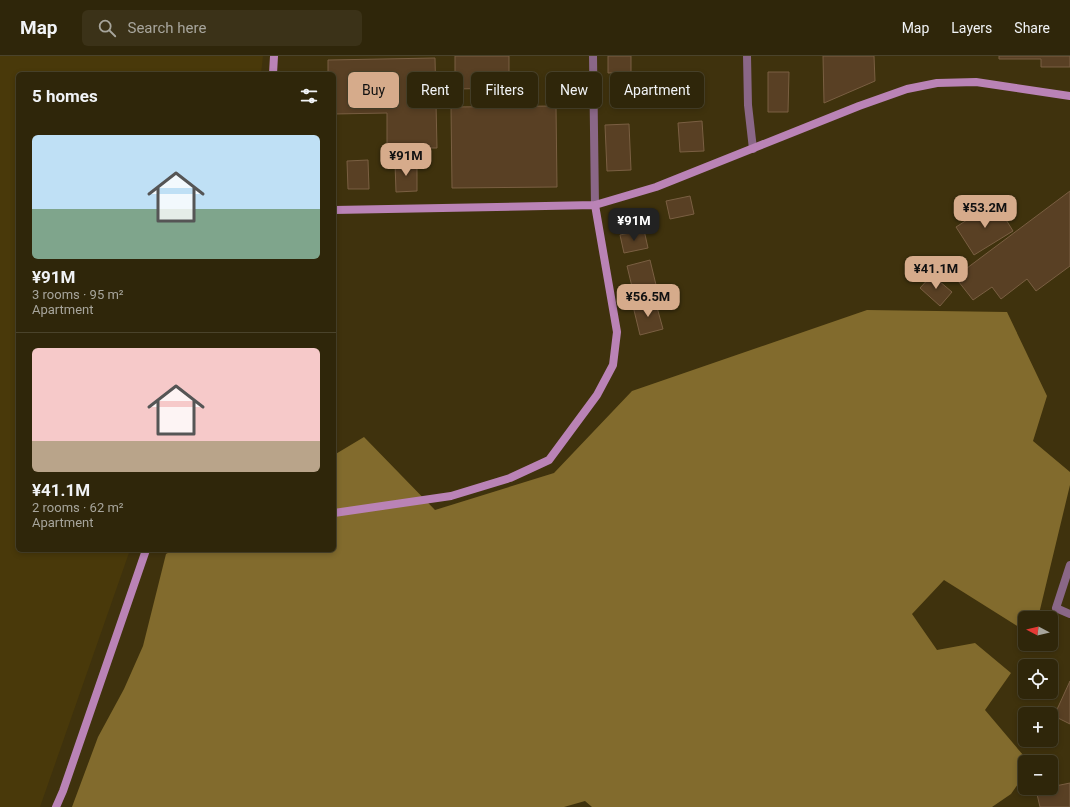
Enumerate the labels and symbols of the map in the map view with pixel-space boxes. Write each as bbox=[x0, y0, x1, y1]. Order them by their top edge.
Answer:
pin: ¥91M bbox=[382, 143, 430, 177]
pin: ¥53.2M bbox=[952, 195, 1018, 229]
pin: ¥91M bbox=[610, 208, 658, 242]
pin: ¥41.1M bbox=[903, 256, 969, 290]
pin: ¥56.5M bbox=[615, 284, 681, 318]
north arrow bbox=[1018, 611, 1058, 651]

